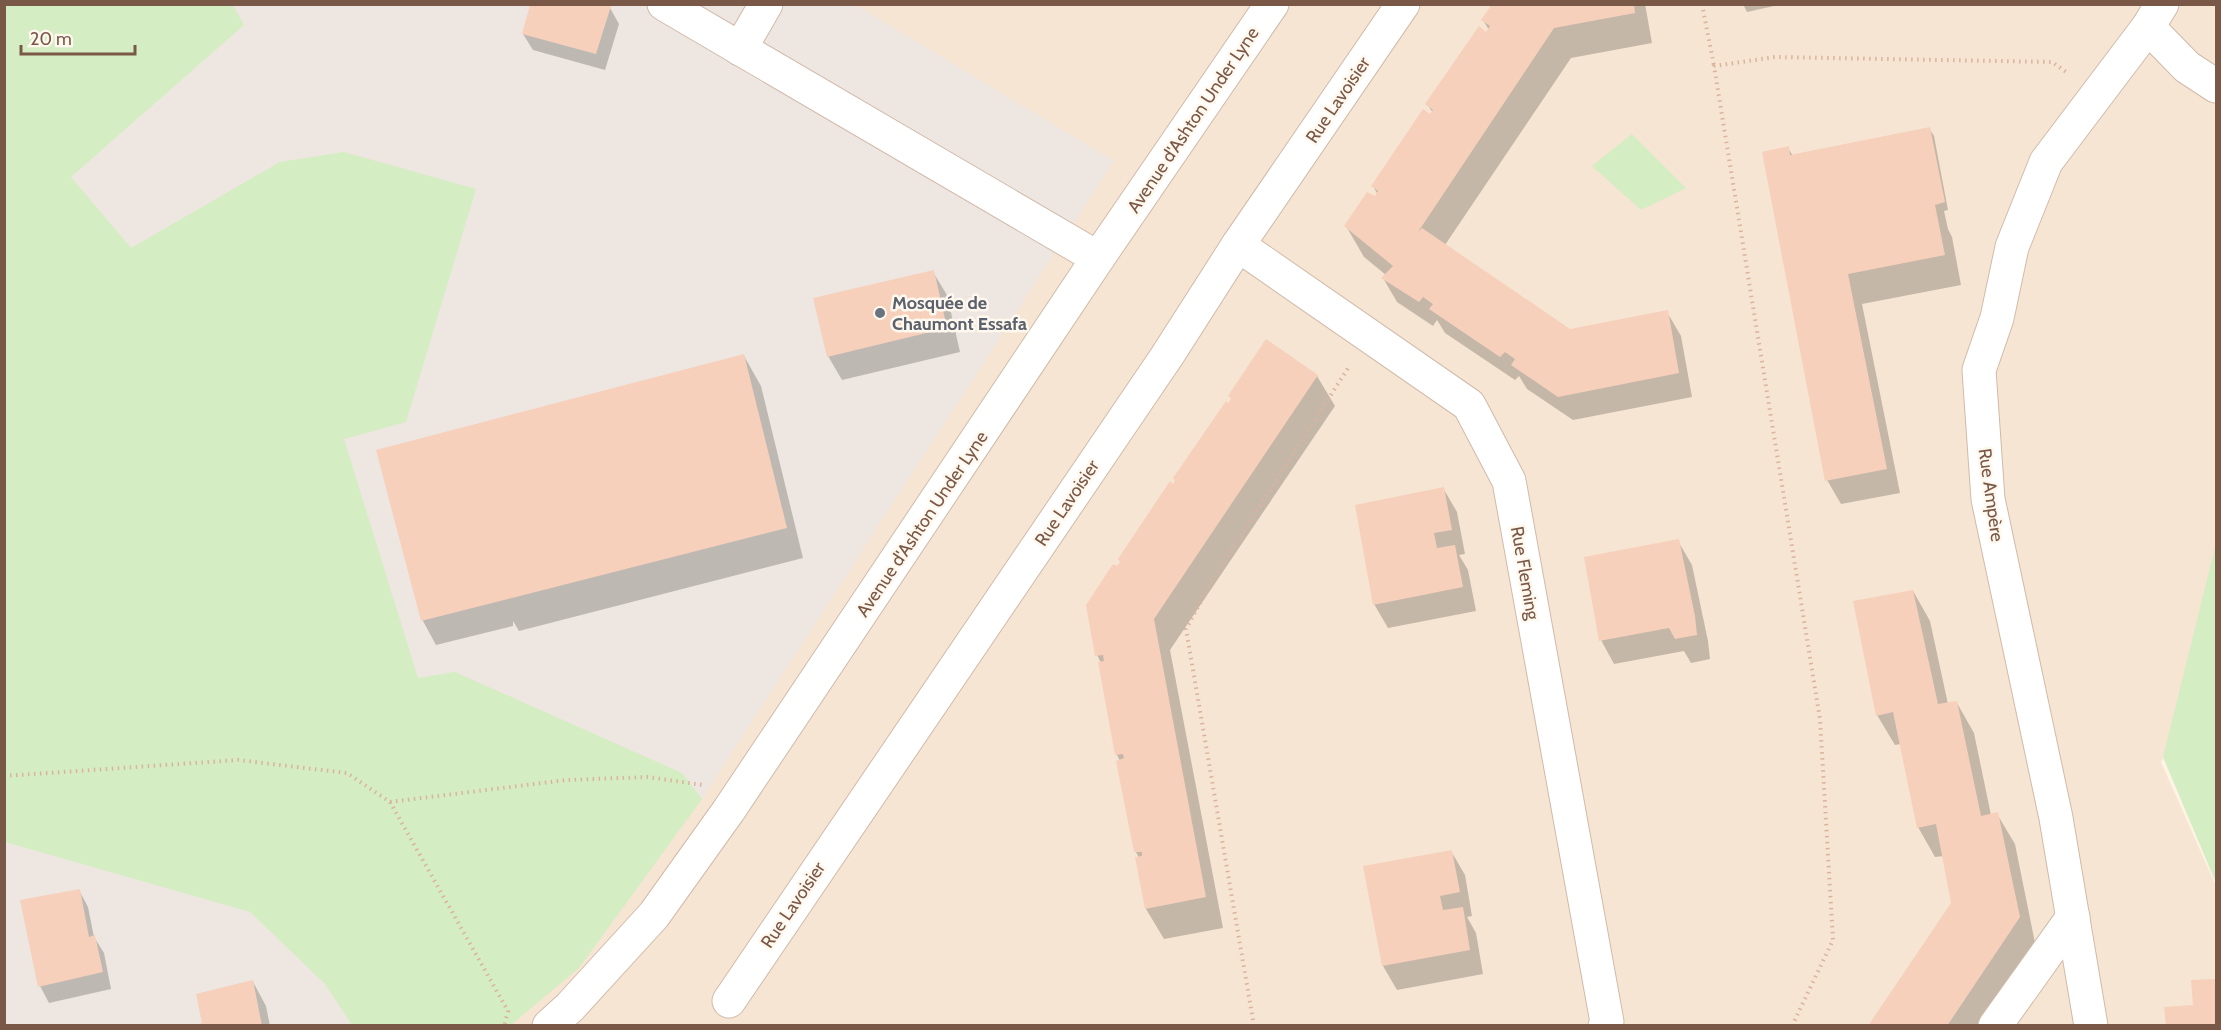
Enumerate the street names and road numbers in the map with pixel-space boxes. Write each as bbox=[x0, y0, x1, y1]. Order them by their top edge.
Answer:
street label: Avenue d'Ashton Under Lyne bbox=[1123, 23, 1263, 217]
street label: Rue Lavoisier bbox=[1301, 52, 1375, 147]
street label: Avenue d'Ashton Under Lyne bbox=[852, 427, 992, 621]
street label: Rue Ampère bbox=[1974, 447, 2008, 543]
street label: Rue Lavoisier bbox=[1030, 455, 1104, 550]
street label: Rue Fleming bbox=[1506, 524, 1544, 623]
street label: Rue Lavoisier bbox=[756, 857, 830, 952]

